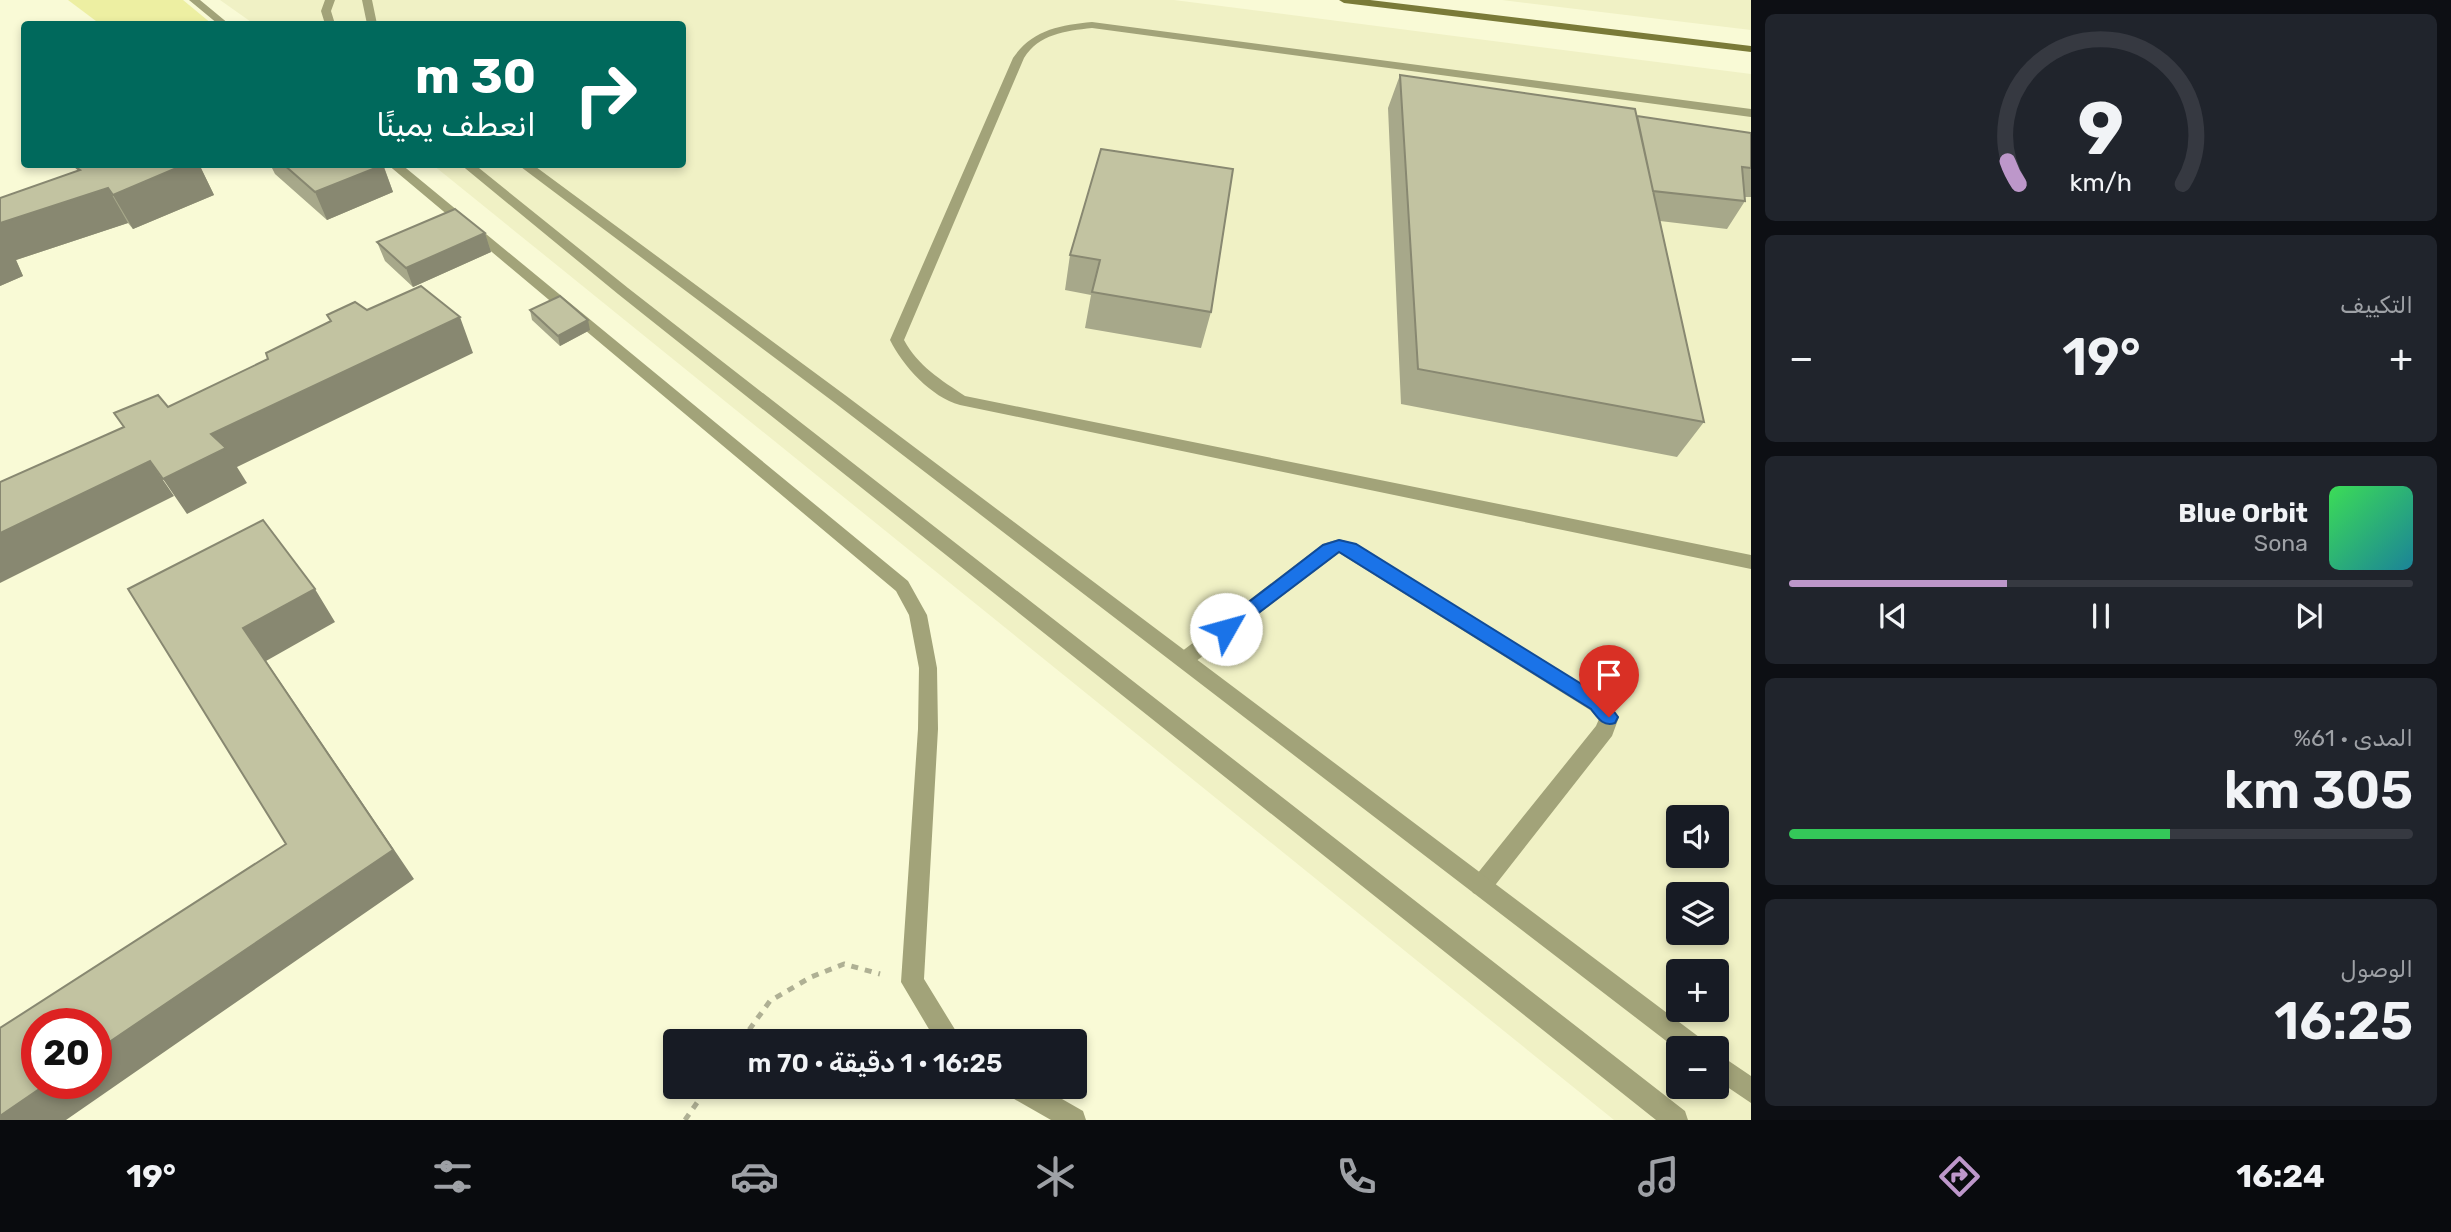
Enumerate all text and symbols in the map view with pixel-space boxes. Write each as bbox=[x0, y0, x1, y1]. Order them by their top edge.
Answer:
text: 30 m bbox=[415, 47, 536, 105]
icon: right bbox=[560, 49, 651, 140]
text: 9 bbox=[2078, 86, 2124, 172]
text: انعطف يمينًا bbox=[376, 106, 536, 144]
text: km/h bbox=[2070, 167, 2132, 196]
text: التكييف bbox=[2340, 291, 2413, 319]
text: 19° bbox=[2062, 326, 2141, 388]
text: − bbox=[1789, 335, 1814, 381]
text: + bbox=[2389, 335, 2413, 381]
text: Blue Orbit bbox=[2178, 498, 2308, 529]
text: Sona bbox=[2254, 529, 2308, 557]
position arrow bbox=[1189, 592, 1263, 666]
icon: previous bbox=[1874, 597, 1912, 635]
icon: pause bbox=[2082, 597, 2120, 635]
icon: next bbox=[2290, 597, 2328, 635]
pin bbox=[1579, 645, 1639, 717]
icon: arrive bbox=[1590, 656, 1628, 694]
text: المدى · 61% bbox=[2294, 724, 2413, 752]
text: 305 km bbox=[2224, 759, 2413, 821]
map controls bbox=[1666, 805, 1729, 1099]
button: sound bbox=[1666, 805, 1729, 868]
button: layers bbox=[1666, 882, 1729, 945]
text: الوصول bbox=[2341, 955, 2413, 983]
button: + bbox=[1666, 959, 1729, 1022]
text: 16:25 bbox=[2274, 990, 2413, 1052]
speed limit sign: 20 bbox=[21, 1008, 112, 1099]
button: − bbox=[1666, 1036, 1729, 1099]
text: 16:25 · 1 دقيقة · 70 m bbox=[748, 1048, 1002, 1079]
icon: filters bbox=[428, 1152, 477, 1201]
icon: car bbox=[730, 1152, 779, 1201]
icon: climate bbox=[1031, 1152, 1080, 1201]
icon: phone bbox=[1332, 1152, 1381, 1201]
icon: music bbox=[1634, 1152, 1683, 1201]
icon: directions bbox=[1935, 1152, 1984, 1201]
text: 19° bbox=[126, 1157, 176, 1195]
text: 16:24 bbox=[2236, 1157, 2325, 1195]

